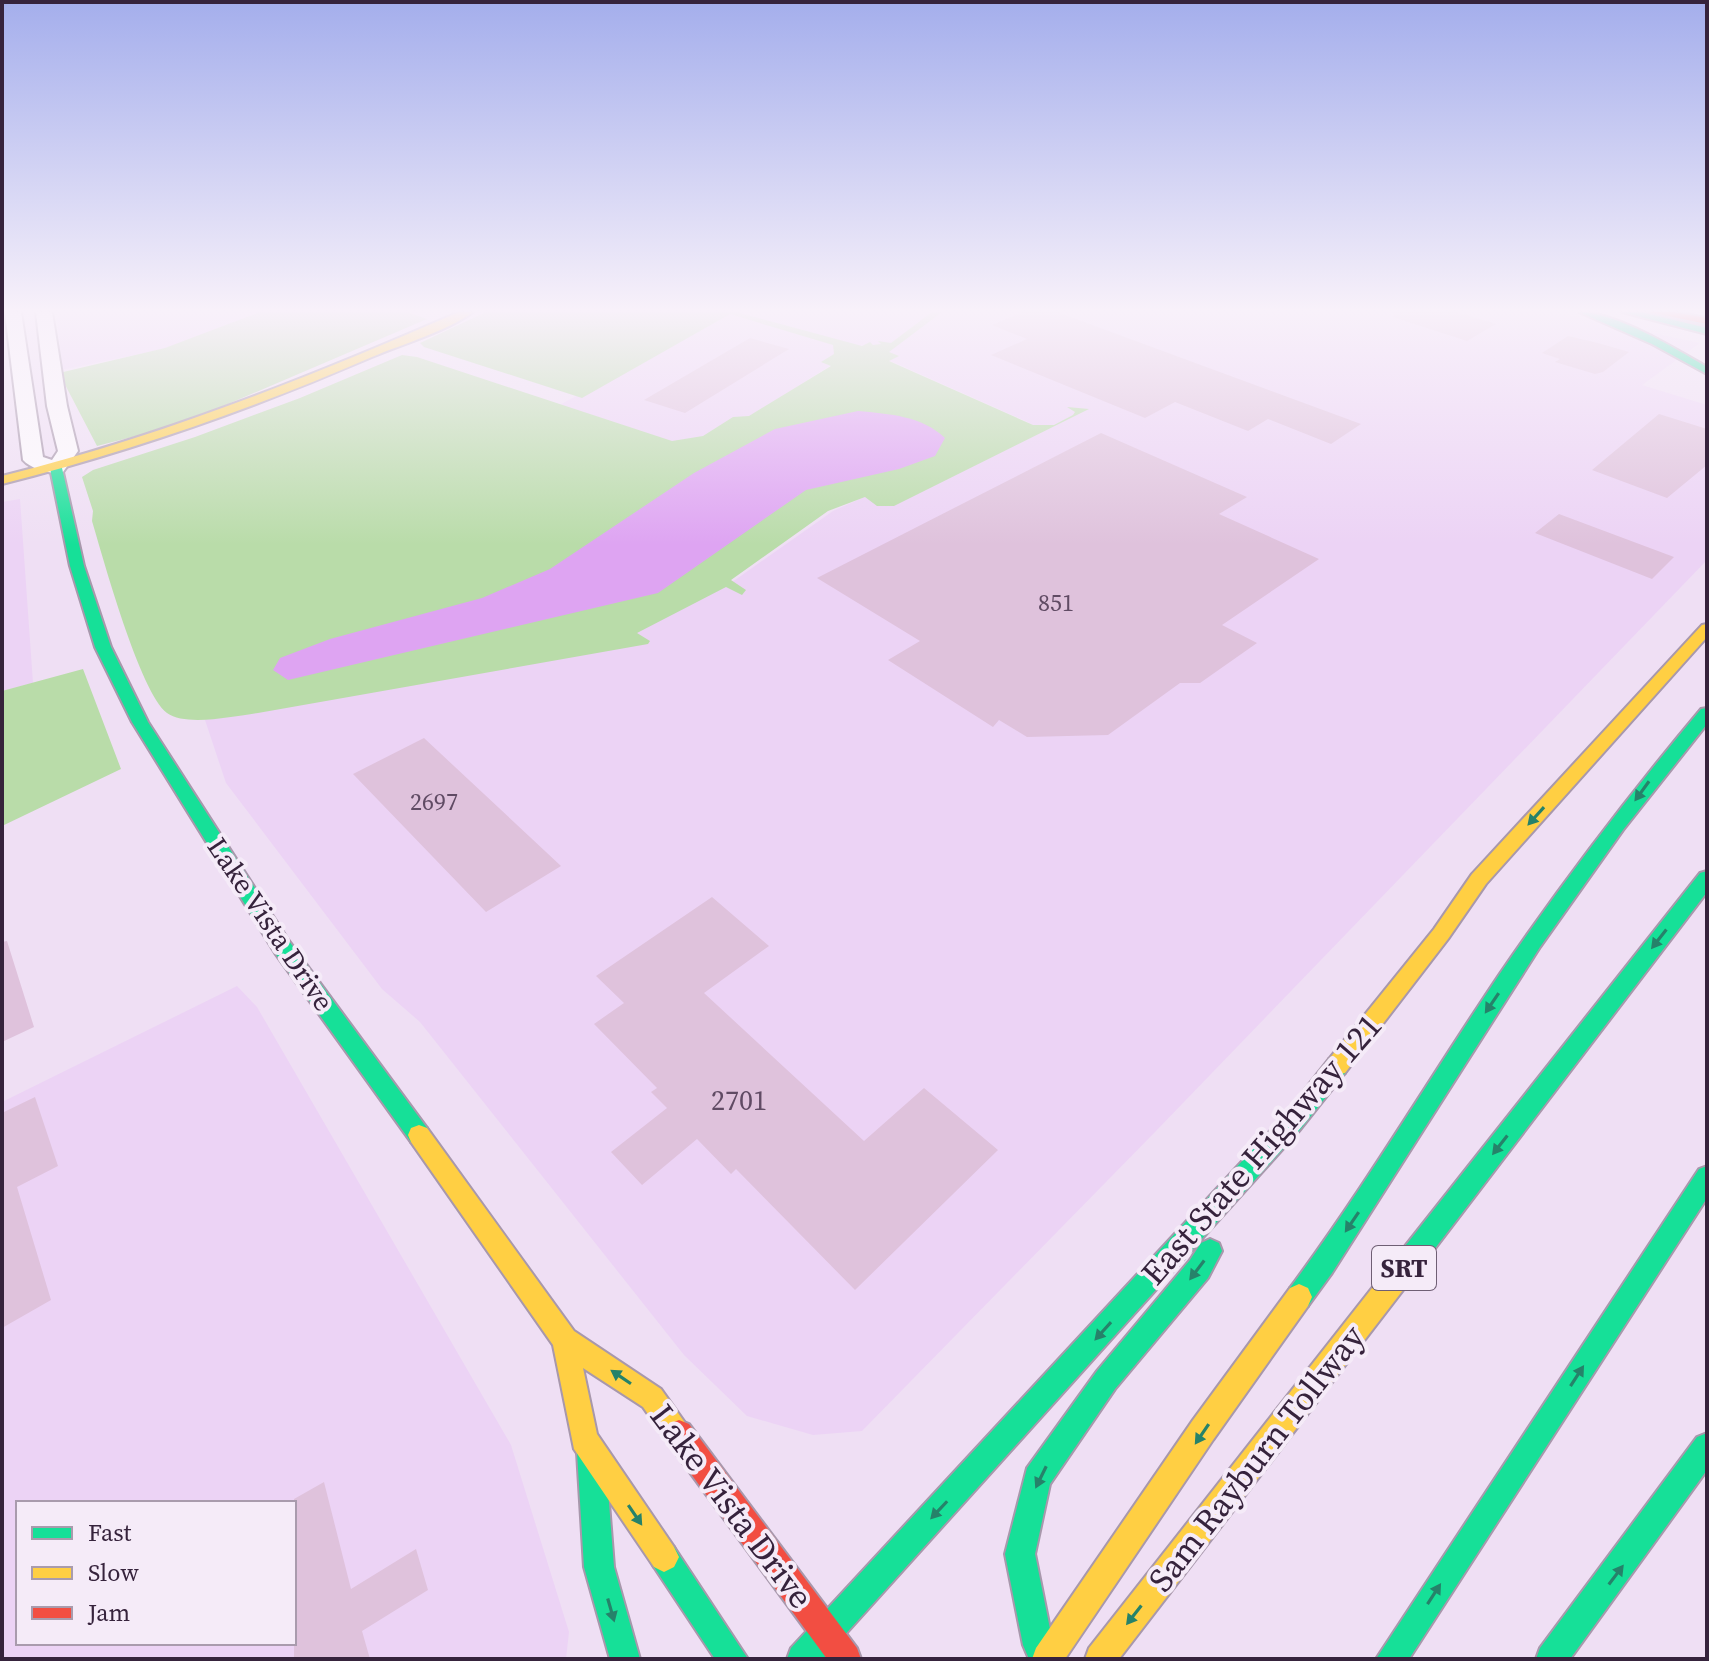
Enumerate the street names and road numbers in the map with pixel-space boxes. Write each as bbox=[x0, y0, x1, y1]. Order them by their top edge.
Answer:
street label: Lake Vista Drive bbox=[199, 830, 343, 1018]
street label: East State Highway 121 bbox=[1130, 1003, 1392, 1295]
road number: SRT bbox=[1372, 1246, 1436, 1290]
street label: Sam Rayburn Tollway bbox=[1137, 1315, 1375, 1601]
street label: Lake Vista Drive bbox=[640, 1394, 824, 1618]

